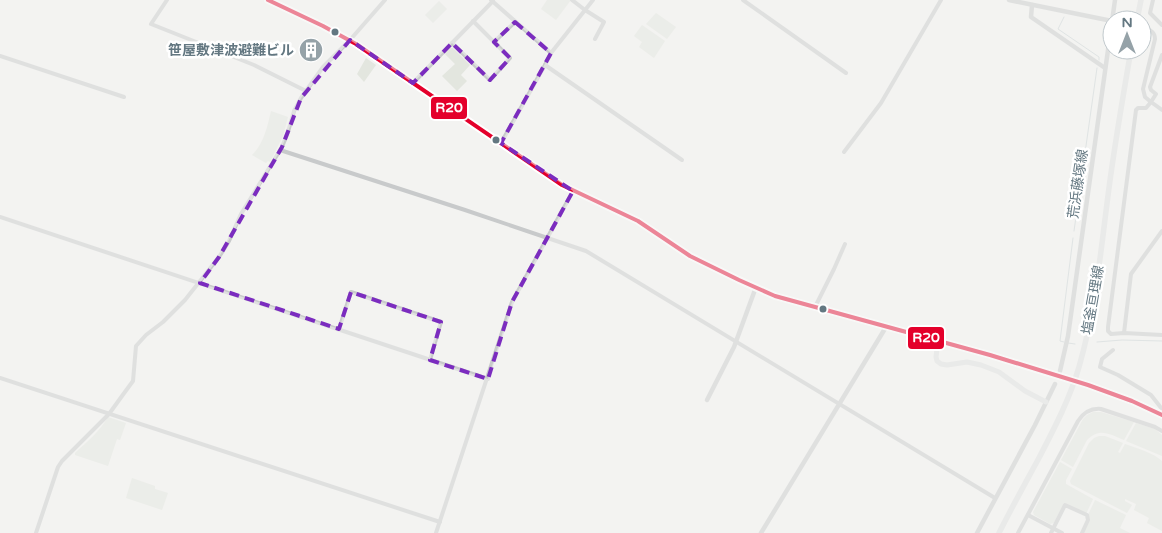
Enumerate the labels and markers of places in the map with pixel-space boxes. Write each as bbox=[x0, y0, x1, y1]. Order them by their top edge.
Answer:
unlabelled marker bbox=[330, 27, 340, 37]
building icon: 笹屋敷津波避難ビル bbox=[298, 37, 324, 63]
place label: 笹屋敷津波避難ビル bbox=[168, 42, 294, 59]
unlabelled marker bbox=[491, 135, 501, 145]
unlabelled marker bbox=[818, 304, 828, 314]

